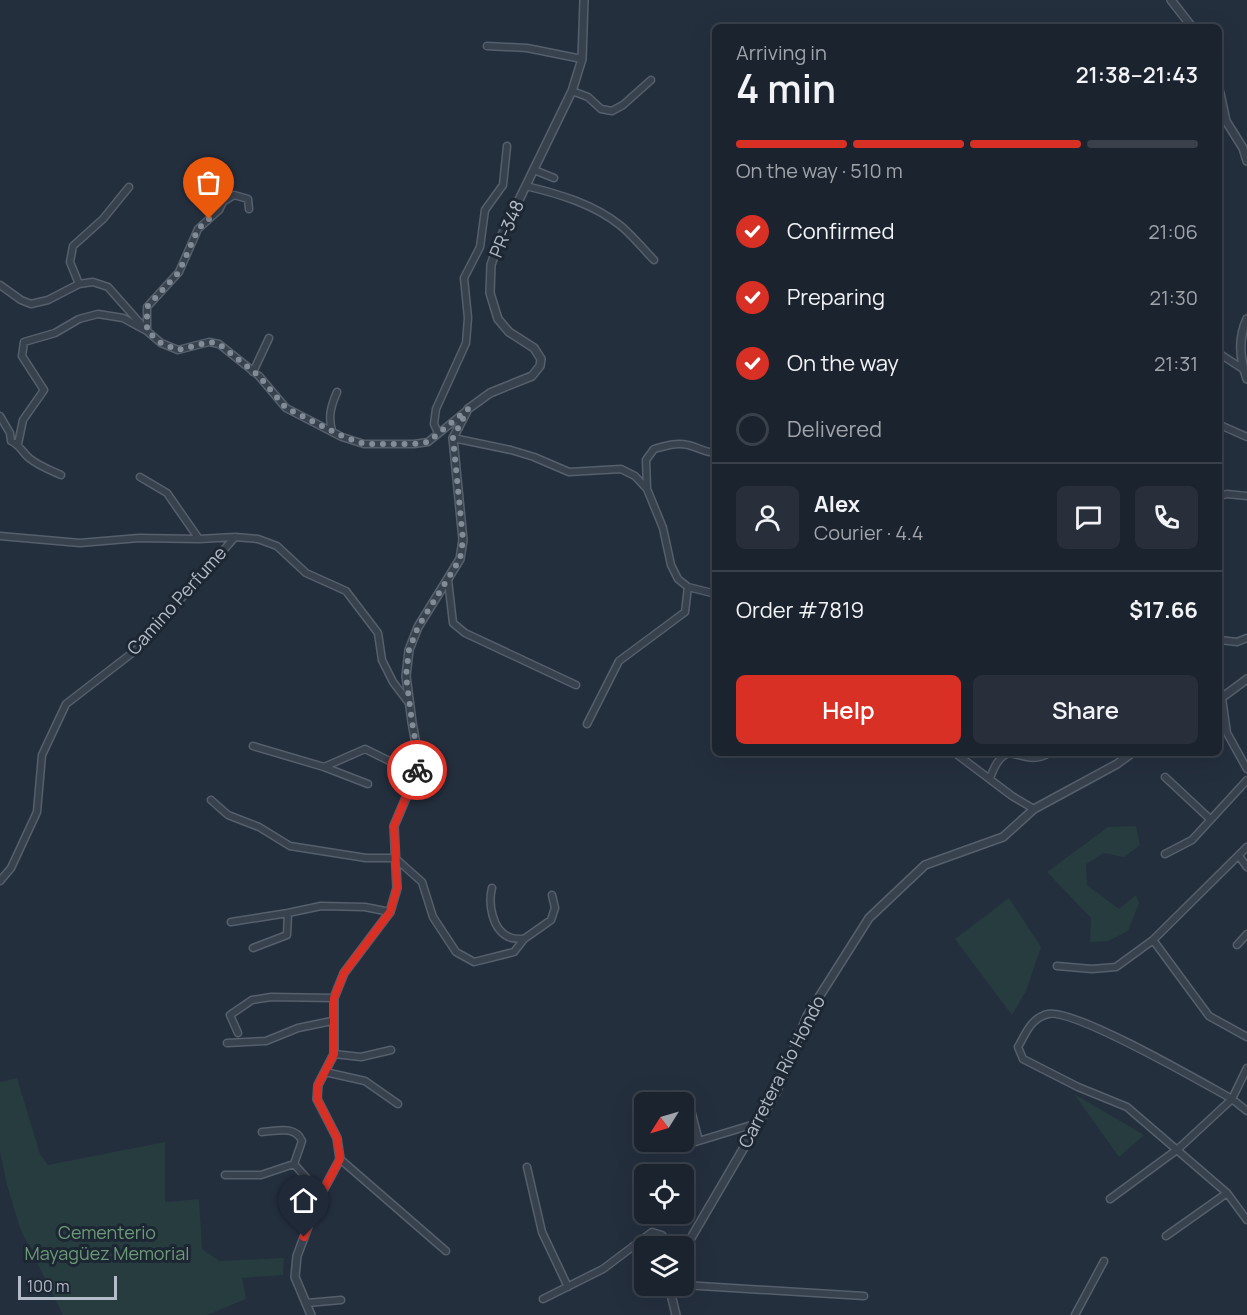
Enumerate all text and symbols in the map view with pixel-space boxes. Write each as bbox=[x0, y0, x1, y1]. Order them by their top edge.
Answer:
text: Arriving in bbox=[736, 39, 827, 66]
text: 21:38–21:43 bbox=[1076, 60, 1198, 90]
text: 4 min bbox=[736, 61, 836, 115]
pin bbox=[183, 157, 234, 219]
text: On the way · 510 m bbox=[736, 157, 903, 184]
icon: bag bbox=[192, 166, 225, 199]
street label: PR-348 bbox=[483, 196, 529, 261]
icon: check bbox=[736, 215, 769, 248]
text: Confirmed bbox=[787, 216, 895, 246]
text: 21:06 bbox=[1148, 218, 1198, 245]
icon: check bbox=[736, 281, 769, 314]
text: Preparing bbox=[787, 282, 885, 312]
text: 21:30 bbox=[1150, 284, 1198, 311]
icon: check bbox=[736, 347, 769, 380]
text: On the way bbox=[787, 348, 899, 378]
text: 21:31 bbox=[1154, 350, 1198, 377]
text: Delivered bbox=[787, 414, 882, 444]
button: person bbox=[736, 486, 799, 549]
button: chat bbox=[1057, 486, 1120, 549]
button: phone bbox=[1135, 486, 1198, 549]
text: Alex bbox=[814, 489, 860, 519]
text: Courier · 4.4 bbox=[814, 519, 924, 546]
street label: Camino Perfume bbox=[121, 541, 231, 660]
text: Order #7819 bbox=[736, 595, 864, 625]
text: $17.66 bbox=[1129, 595, 1198, 625]
button: Help bbox=[736, 675, 961, 744]
button: Share bbox=[973, 675, 1198, 744]
courier bbox=[387, 740, 447, 800]
icon: bike bbox=[401, 754, 434, 787]
street label: Carretera Río Hondo bbox=[732, 991, 830, 1152]
north arrow bbox=[634, 1092, 694, 1152]
map controls bbox=[634, 1092, 694, 1296]
button: locate bbox=[634, 1164, 694, 1224]
pin bbox=[278, 1175, 329, 1237]
icon: home bbox=[287, 1184, 320, 1217]
park label: Cementerio Mayagüez Memorial bbox=[25, 1220, 189, 1265]
button: layers bbox=[634, 1236, 694, 1296]
scale bar bbox=[18, 1273, 117, 1300]
text: 100 m bbox=[27, 1275, 70, 1297]

